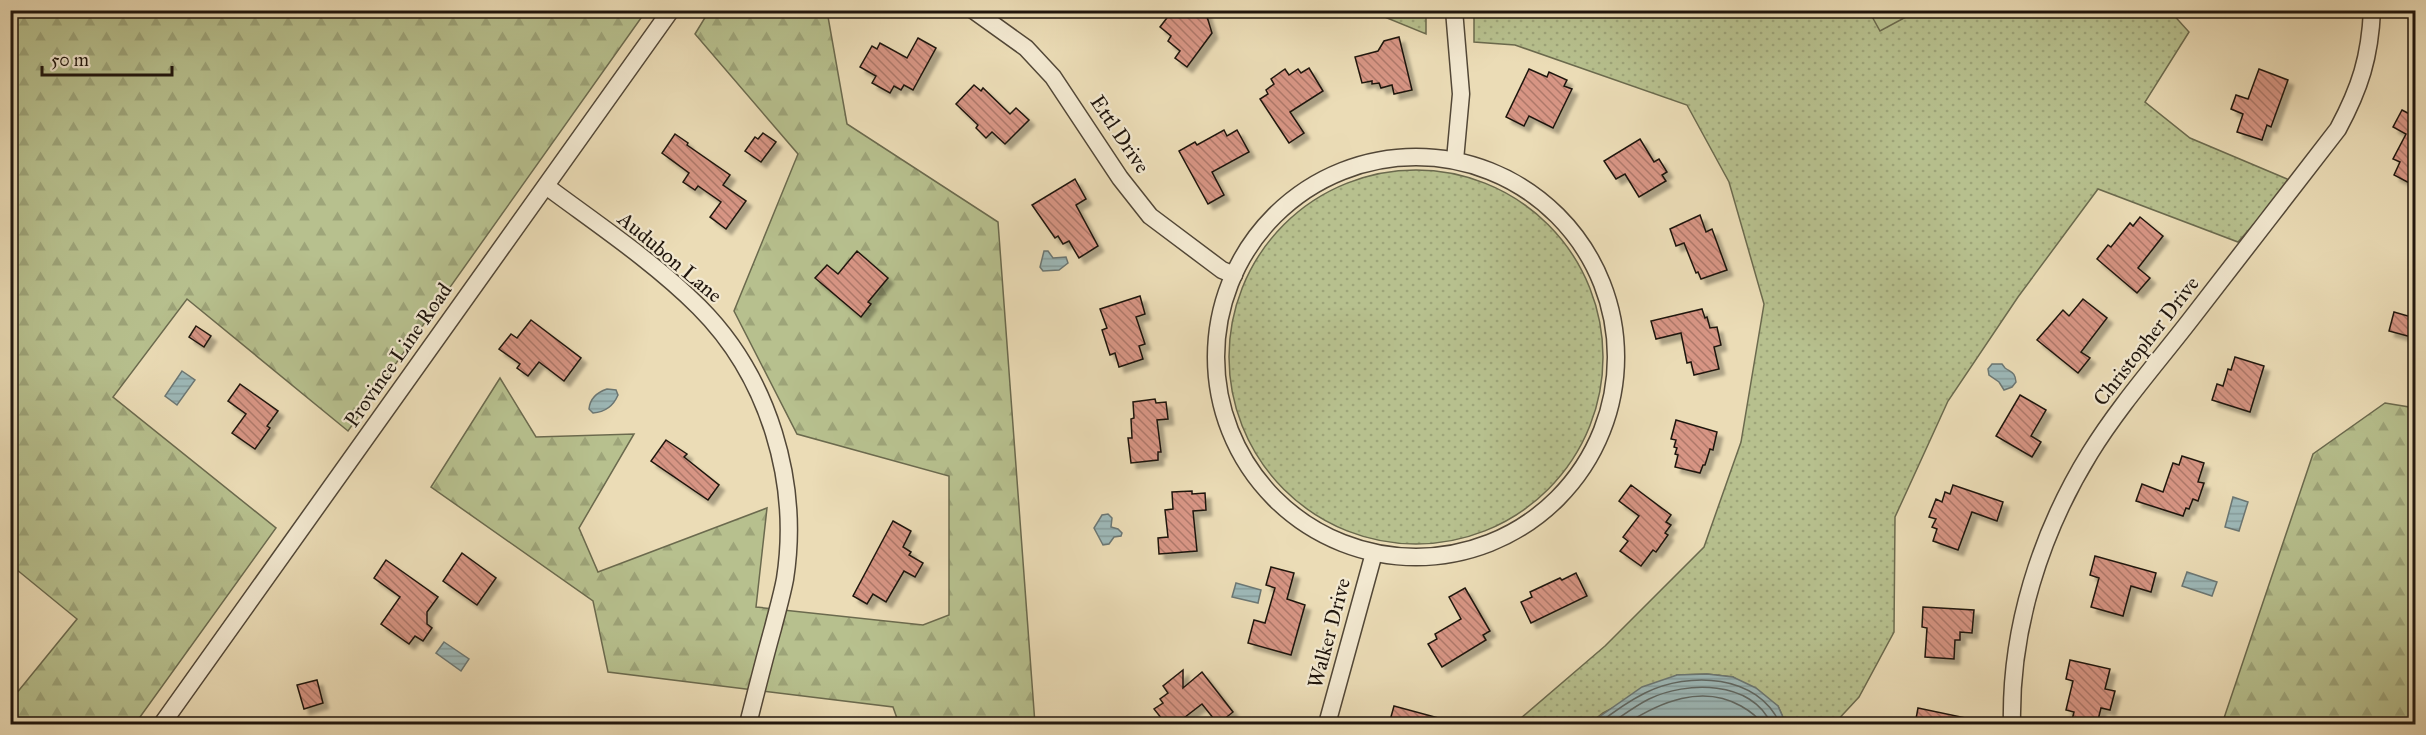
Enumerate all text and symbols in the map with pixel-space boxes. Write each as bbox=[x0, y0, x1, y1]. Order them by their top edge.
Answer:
scale bar bbox=[42, 39, 172, 77]
text: 50 m bbox=[51, 49, 89, 71]
street label: Ettl Drive bbox=[1084, 90, 1156, 178]
street label: Audubon Lane bbox=[612, 205, 728, 308]
street label: Christopher Drive bbox=[2087, 271, 2205, 411]
street label: Province Line Road bbox=[339, 277, 458, 432]
street label: Walker Drive bbox=[1302, 575, 1356, 691]

